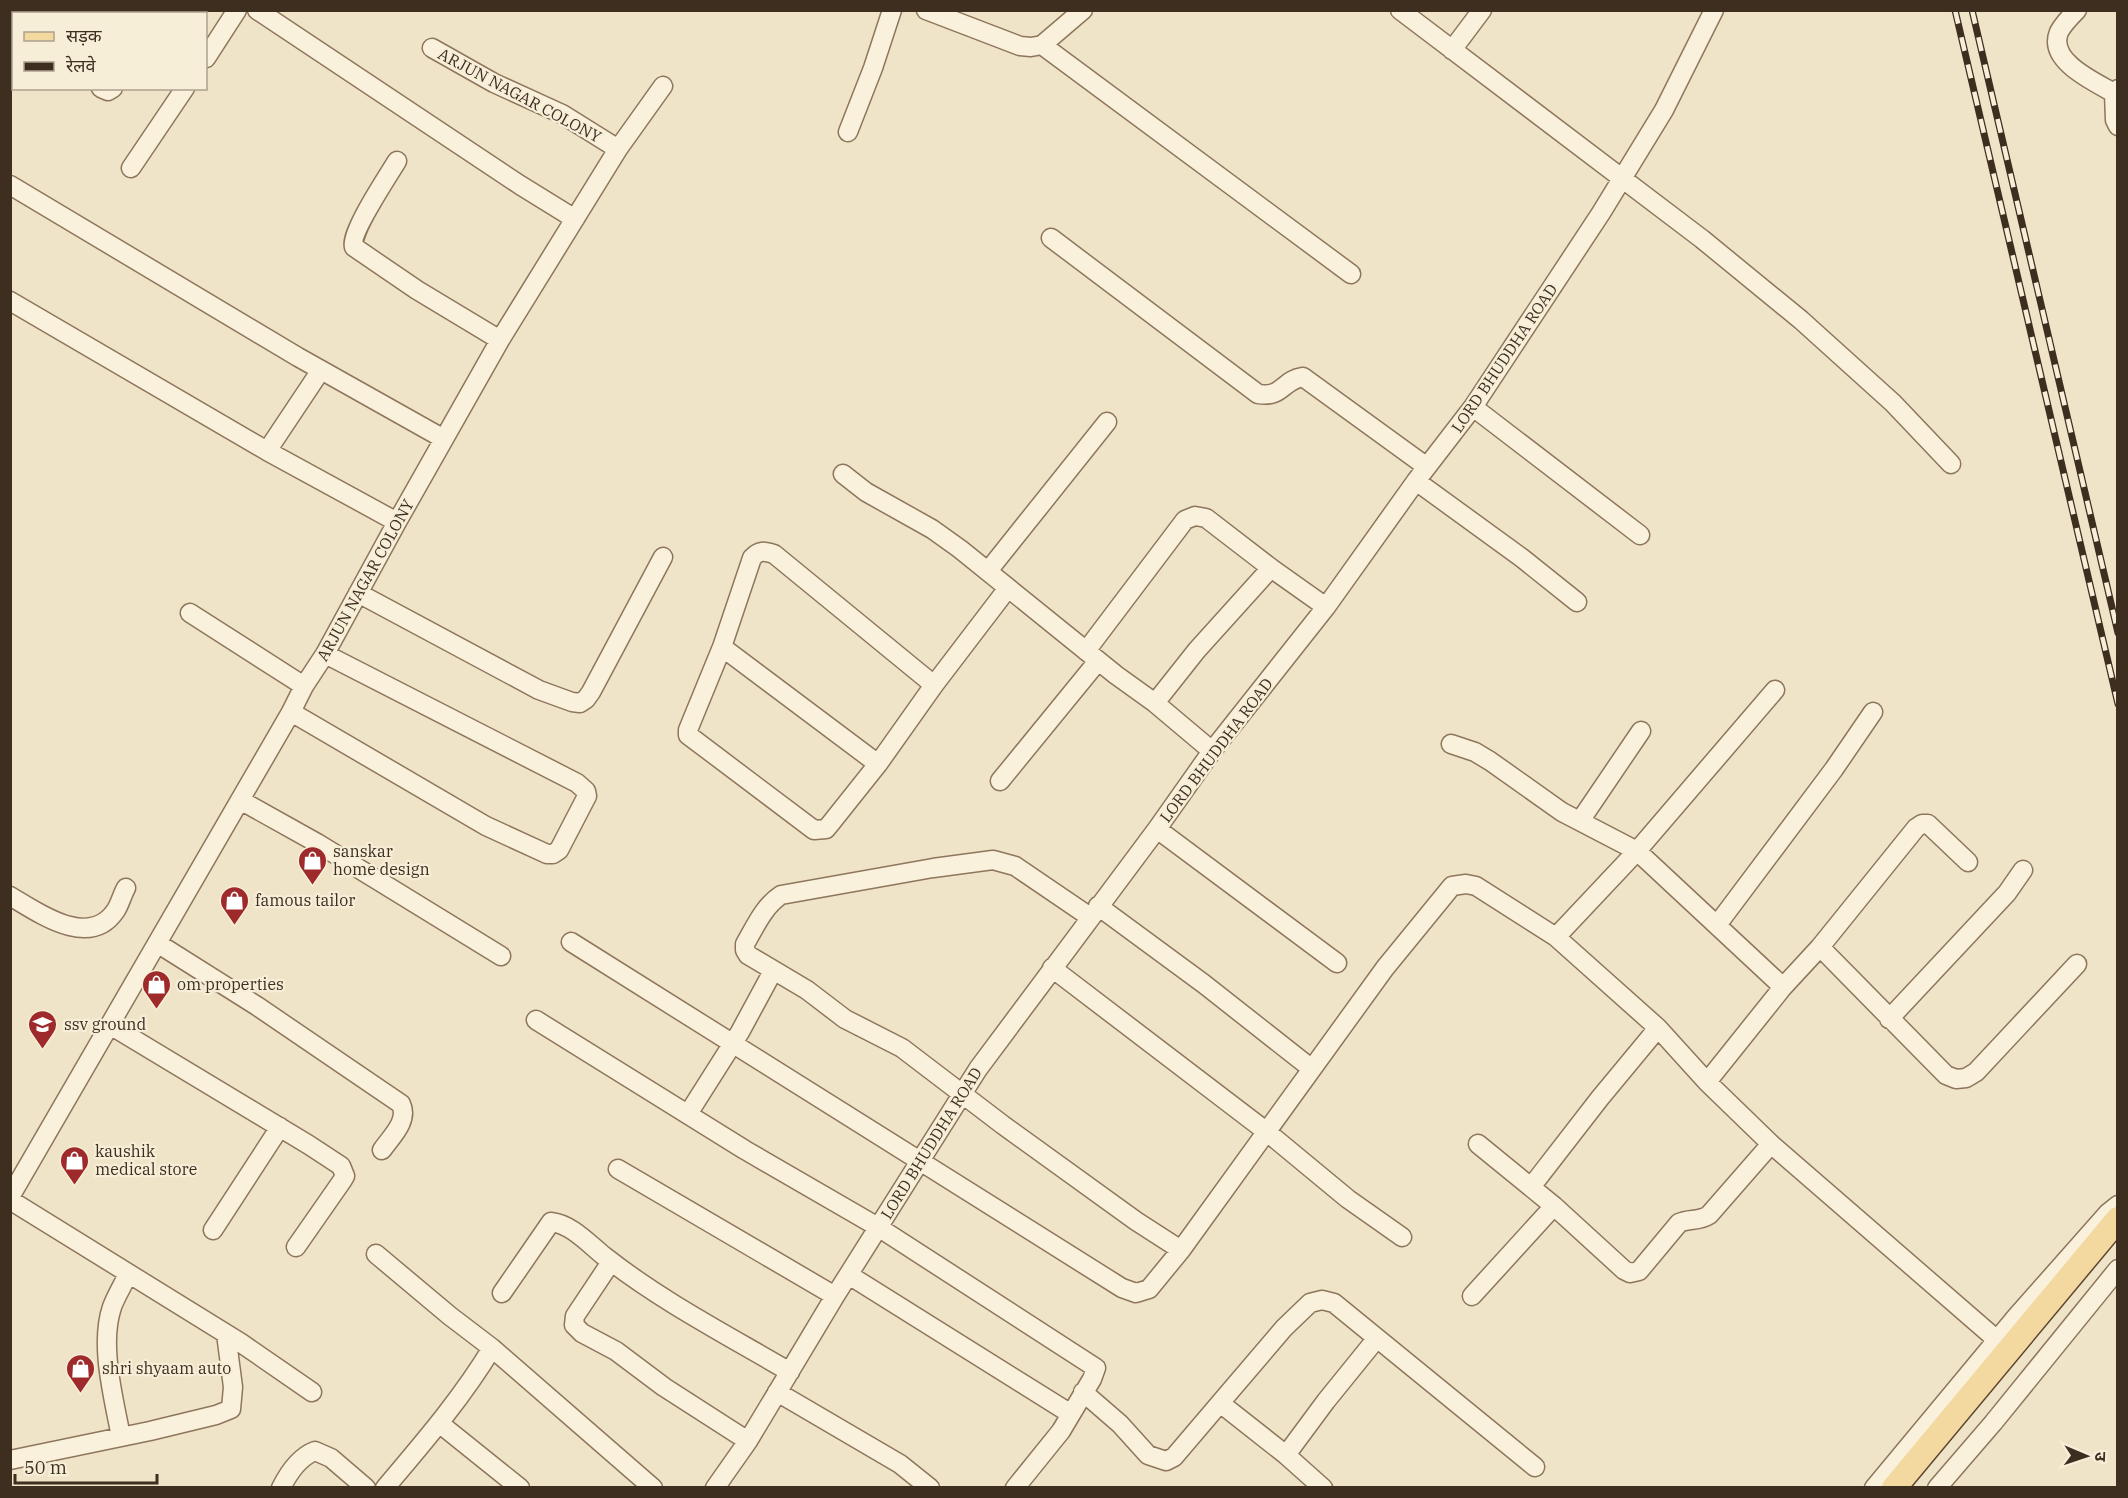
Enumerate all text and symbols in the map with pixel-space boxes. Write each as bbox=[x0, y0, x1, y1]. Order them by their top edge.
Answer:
legend bbox=[12, 12, 207, 90]
text: सड़क bbox=[66, 24, 103, 47]
street label: ARJUN NAGAR COLONY bbox=[435, 43, 605, 147]
text: रेलवे bbox=[65, 54, 97, 77]
street label: LORD BHUDDHA ROAD bbox=[1447, 280, 1561, 436]
street label: ARJUN NAGAR COLONY bbox=[312, 496, 418, 664]
street label: LORD BHUDDHA ROAD bbox=[1155, 674, 1277, 826]
place label: sanskar home design bbox=[333, 841, 430, 879]
shop icon: sanskar home design bbox=[296, 844, 328, 886]
shop icon: famous tailor bbox=[218, 884, 250, 926]
place label: famous tailor bbox=[255, 890, 355, 910]
shop icon: om properties bbox=[140, 968, 172, 1010]
place label: om properties bbox=[177, 974, 284, 994]
school or university icon: ssv ground bbox=[27, 1008, 59, 1050]
place label: ssv ground bbox=[64, 1014, 147, 1034]
street label: LORD BHUDDHA ROAD bbox=[876, 1063, 986, 1223]
place label: kaushik medical store bbox=[95, 1141, 197, 1179]
shop icon: kaushik medical store bbox=[58, 1144, 90, 1186]
shop icon: shri shyaam auto bbox=[65, 1352, 97, 1394]
place label: shri shyaam auto bbox=[102, 1358, 231, 1378]
north arrow bbox=[2056, 1426, 2116, 1486]
scale bar bbox=[15, 1447, 158, 1485]
text: उ bbox=[2091, 1451, 2111, 1462]
text: 50 m bbox=[24, 1456, 67, 1479]

